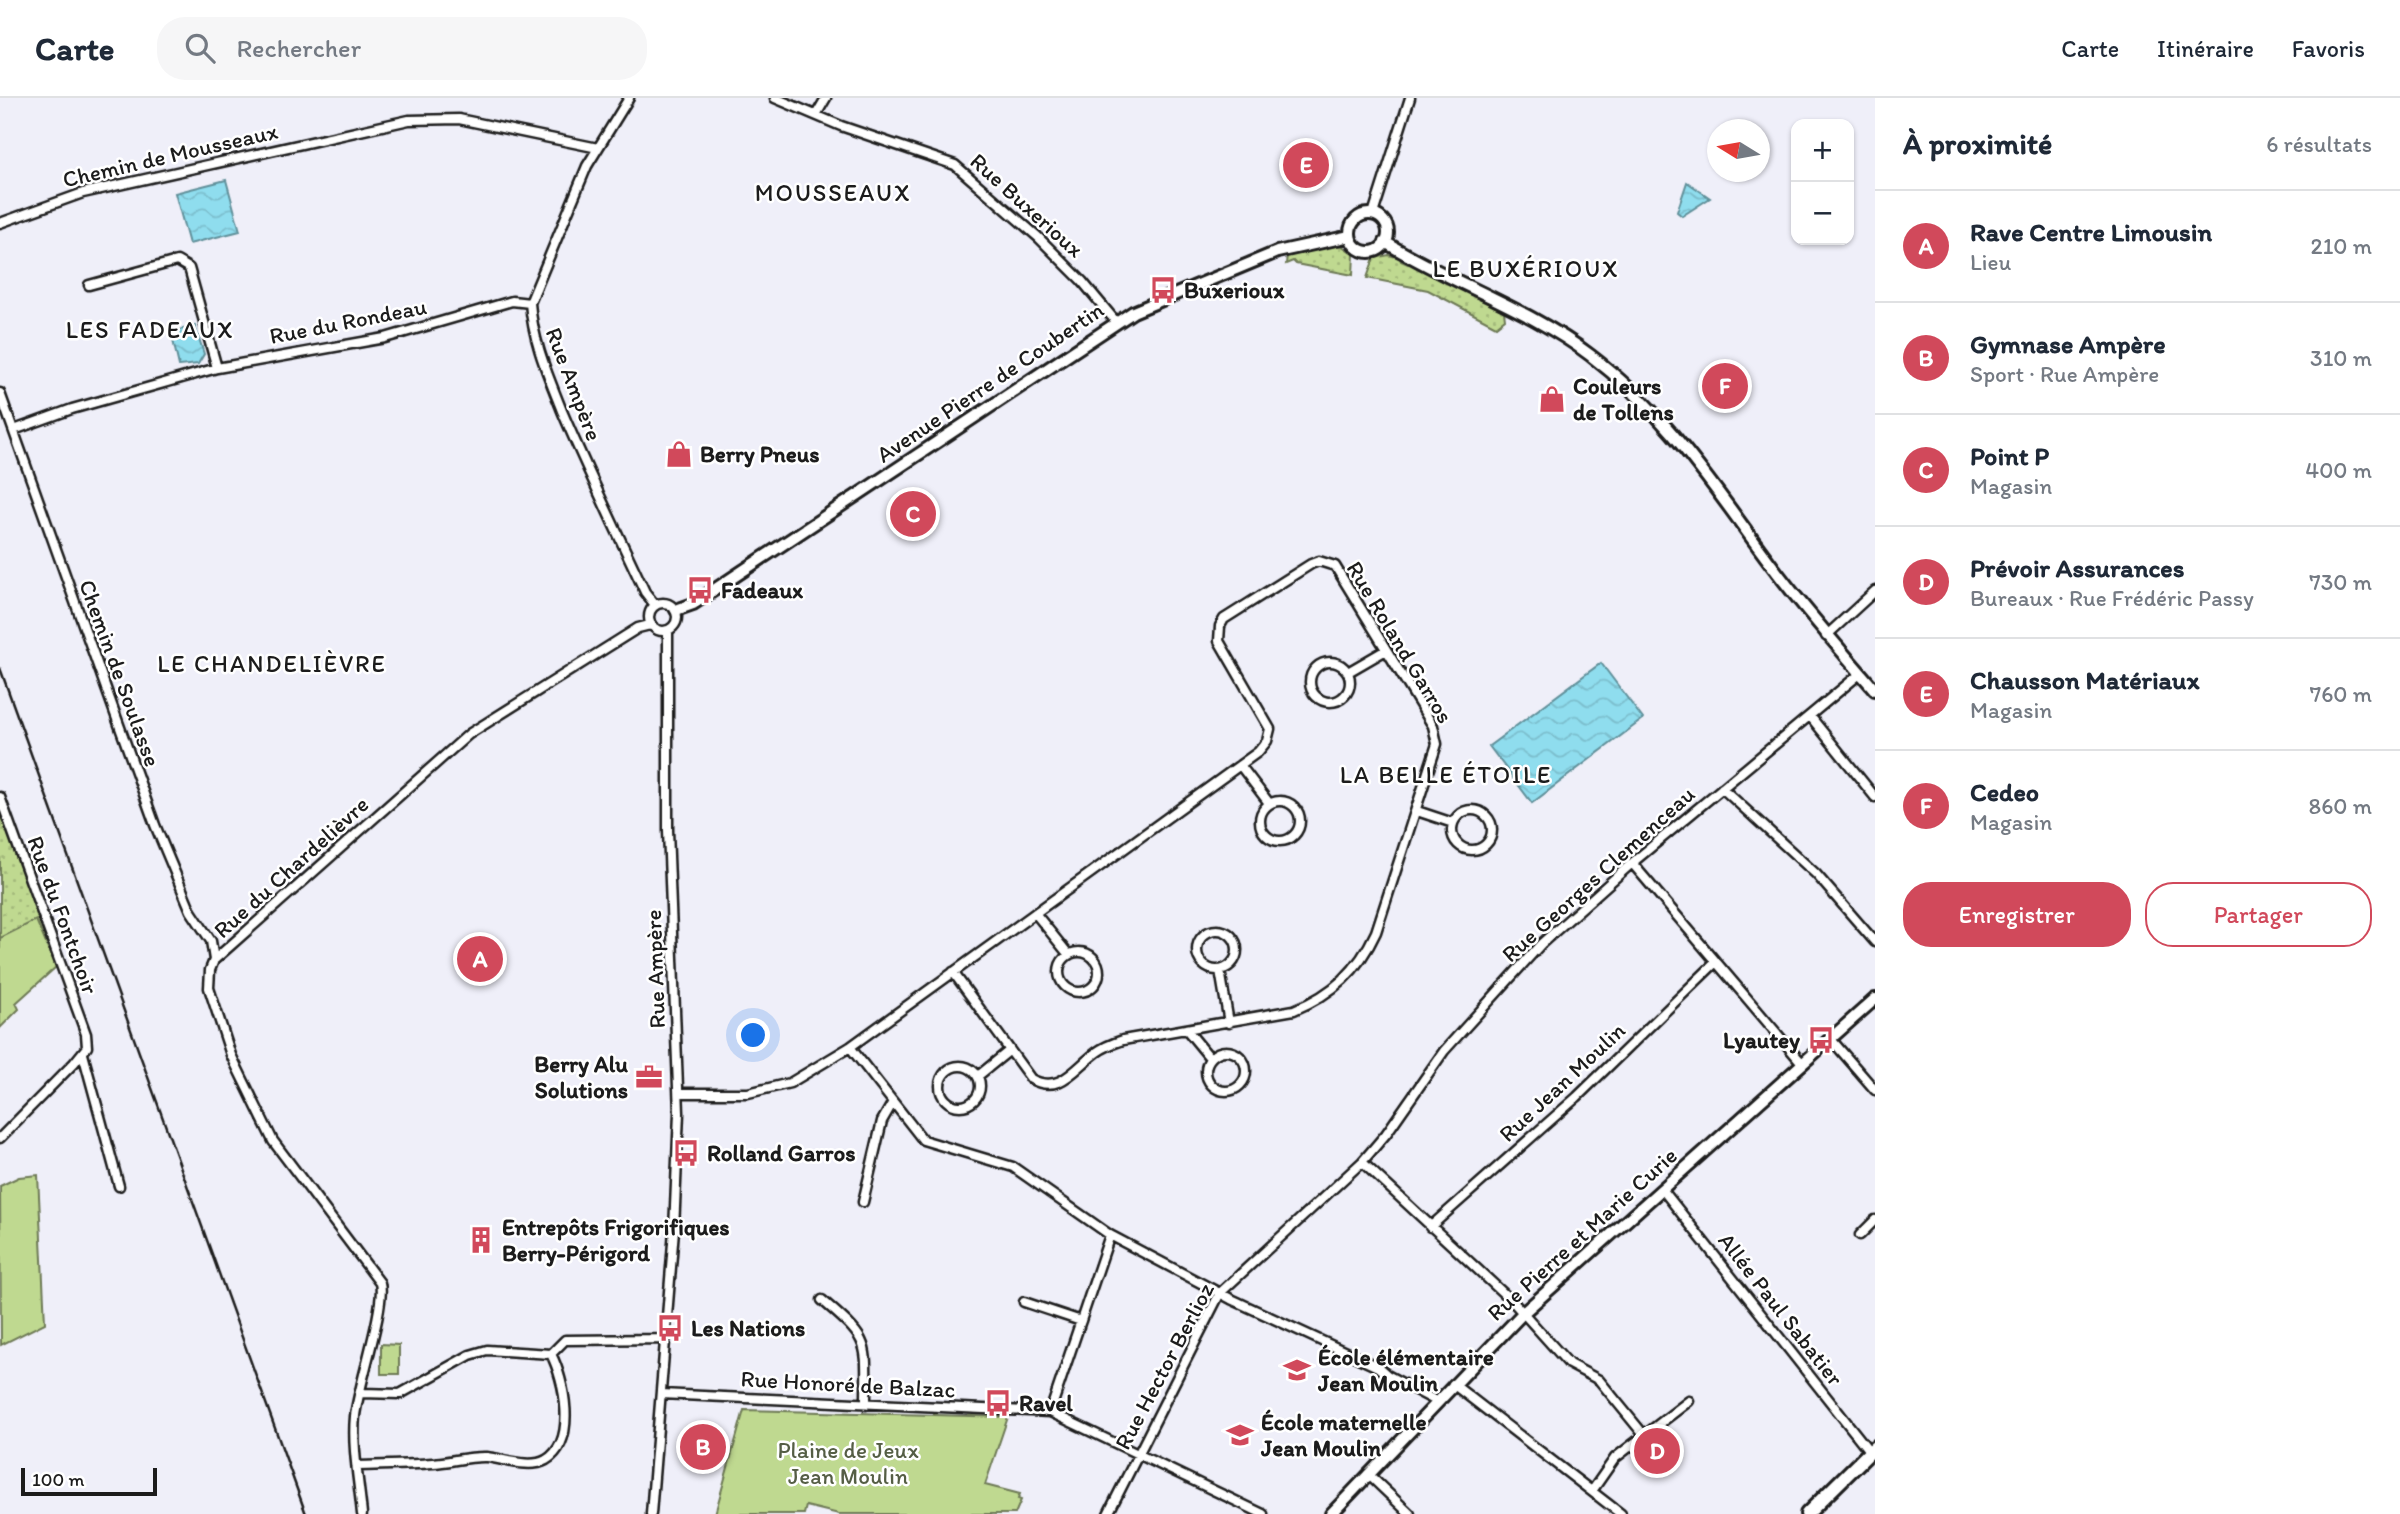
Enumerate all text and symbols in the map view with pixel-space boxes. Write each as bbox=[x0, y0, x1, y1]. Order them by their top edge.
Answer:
search box bbox=[157, 17, 647, 80]
text: Carte bbox=[35, 29, 115, 68]
icon: search bbox=[181, 29, 219, 67]
text: Rechercher bbox=[237, 32, 361, 64]
text: Carte bbox=[2061, 34, 2119, 63]
text: Itinéraire bbox=[2157, 34, 2254, 63]
text: Favoris bbox=[2292, 34, 2365, 63]
street label: Chemin de Mousseaux bbox=[60, 117, 281, 193]
north arrow bbox=[1707, 119, 1770, 182]
map controls bbox=[1791, 119, 1854, 245]
button: + bbox=[1791, 119, 1854, 182]
text: À proximité bbox=[1903, 125, 2052, 162]
text: 6 résultats bbox=[2266, 130, 2372, 158]
pin: E bbox=[1283, 139, 1329, 191]
street label: Rue Buxerioux bbox=[965, 147, 1090, 264]
district label: MOUSSEAUX bbox=[755, 178, 911, 207]
button: − bbox=[1791, 182, 1854, 245]
text: Rave Centre Limousin bbox=[1970, 216, 2212, 248]
text: A bbox=[1919, 232, 1933, 260]
text: 210 m bbox=[2311, 232, 2372, 260]
text: Lieu bbox=[1970, 248, 2011, 276]
district label: LE BUXÉRIOUX bbox=[1433, 254, 1619, 283]
bus stop icon: Buxerioux bbox=[1148, 275, 1178, 305]
place label: Buxerioux bbox=[1184, 276, 1285, 304]
street label: Rue du Rondeau bbox=[267, 292, 429, 350]
street label: Avenue Pierre de Coubertin bbox=[871, 295, 1109, 469]
district label: LES FADEAUX bbox=[66, 315, 234, 344]
street label: Rue Ampère bbox=[540, 323, 608, 445]
text: Gymnase Ampère bbox=[1970, 328, 2166, 360]
text: B bbox=[1919, 344, 1933, 372]
text: 310 m bbox=[2310, 344, 2372, 372]
pin: F bbox=[1702, 360, 1748, 412]
text: Sport · Rue Ampère bbox=[1970, 360, 2159, 388]
place label: Couleurs de Tollens bbox=[1573, 372, 1674, 426]
shop icon: Couleurs de Tollens bbox=[1537, 384, 1567, 414]
shop icon: Berry Pneus bbox=[664, 439, 694, 469]
place label: Berry Pneus bbox=[700, 440, 820, 468]
text: Point P bbox=[1970, 440, 2049, 472]
text: C bbox=[1919, 456, 1933, 484]
text: 400 m bbox=[2305, 456, 2372, 484]
text: Magasin bbox=[1970, 472, 2052, 500]
pin: C bbox=[890, 488, 936, 540]
text: Prévoir Assurances bbox=[1970, 552, 2184, 584]
street label: Rue Roland Garros bbox=[1341, 556, 1459, 728]
text: D bbox=[1918, 568, 1934, 596]
text: 730 m bbox=[2309, 568, 2372, 596]
bus stop icon: Fadeaux bbox=[685, 575, 715, 605]
street label: Chemin de Soulasse bbox=[73, 576, 167, 770]
place label: Fadeaux bbox=[721, 576, 803, 604]
text: Bureaux · Rue Frédéric Passy bbox=[1970, 584, 2254, 612]
district label: LE CHANDELIÈVRE bbox=[157, 649, 387, 678]
text: Chausson Matériaux bbox=[1970, 664, 2199, 696]
text: E bbox=[1920, 680, 1932, 708]
text: 760 m bbox=[2310, 680, 2372, 708]
text: Magasin bbox=[1970, 696, 2052, 724]
district label: LA BELLE ÉTOILE bbox=[1340, 760, 1552, 789]
text: Cedeo bbox=[1970, 776, 2039, 808]
street label: Rue Georges Clemenceau bbox=[1496, 780, 1700, 968]
street label: Rue du Chardelièvre bbox=[208, 790, 374, 944]
text: F bbox=[1920, 792, 1932, 820]
text: 860 m bbox=[2309, 792, 2372, 820]
text: Magasin bbox=[1970, 808, 2052, 836]
street label: Rue du Fontchoir bbox=[21, 832, 105, 998]
button: Enregistrer bbox=[1903, 882, 2131, 947]
button: Partager bbox=[2145, 882, 2372, 947]
street label: Rue Ampère bbox=[639, 909, 671, 1029]
pin: A bbox=[457, 933, 503, 985]
street label: Rue Jean Moulin bbox=[1493, 1016, 1631, 1148]
your location bbox=[736, 1018, 770, 1052]
bus stop icon: Lyautey bbox=[1806, 1025, 1836, 1055]
place label: Lyautey bbox=[1723, 1026, 1800, 1054]
place label: Berry Alu Solutions bbox=[534, 1050, 628, 1104]
office icon: Berry Alu Solutions bbox=[634, 1062, 664, 1092]
bus stop icon: Rolland Garros bbox=[671, 1138, 701, 1168]
place label: Rolland Garros bbox=[707, 1139, 855, 1167]
street label: Rue Pierre et Marie Curie bbox=[1481, 1141, 1683, 1327]
place label: Entrepôts Frigorifiques Berry-Périgord bbox=[502, 1213, 730, 1267]
building icon: Entrepôts Frigorifiques Berry-Périgord bbox=[466, 1225, 496, 1255]
street label: Allée Paul Sabatier bbox=[1713, 1227, 1849, 1391]
street label: Rue Hector Berlioz bbox=[1108, 1278, 1220, 1454]
bus stop icon: Les Nations bbox=[655, 1313, 685, 1343]
place label: Les Nations bbox=[691, 1314, 805, 1342]
place label: École élémentaire Jean Moulin bbox=[1317, 1343, 1494, 1397]
school or university icon: École élémentaire Jean Moulin bbox=[1282, 1355, 1312, 1385]
street label: Rue Honoré de Balzac bbox=[740, 1364, 956, 1404]
bus stop icon: Ravel bbox=[983, 1388, 1013, 1418]
place label: Ravel bbox=[1019, 1389, 1073, 1417]
place label: École maternelle Jean Moulin bbox=[1260, 1408, 1427, 1462]
school or university icon: École maternelle Jean Moulin bbox=[1225, 1420, 1255, 1450]
pin: B bbox=[680, 1421, 726, 1473]
pin: D bbox=[1634, 1425, 1680, 1477]
park label: Plaine de Jeux Jean Moulin bbox=[777, 1436, 919, 1490]
scale bar bbox=[21, 1465, 158, 1497]
text: 100 m bbox=[32, 1468, 84, 1491]

